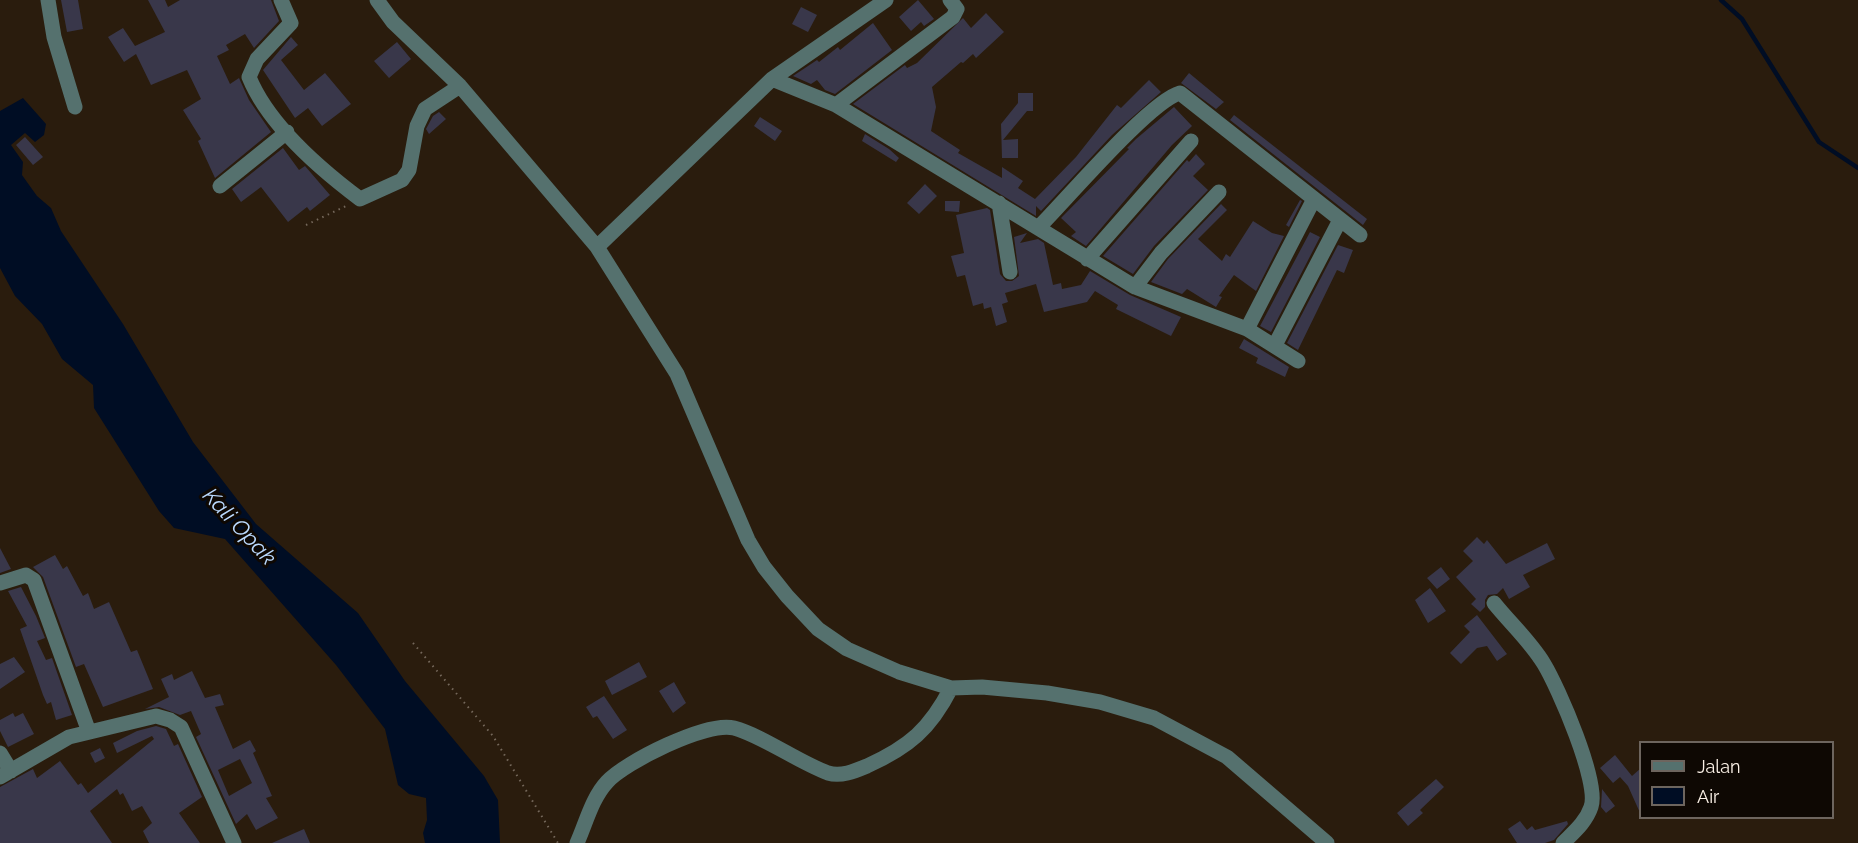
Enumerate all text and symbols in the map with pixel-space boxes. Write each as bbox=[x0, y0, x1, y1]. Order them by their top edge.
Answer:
water label: Kali Opak bbox=[197, 483, 281, 571]
legend bbox=[1639, 741, 1834, 819]
text: Jalan bbox=[1697, 756, 1741, 777]
text: Air bbox=[1697, 786, 1719, 807]

